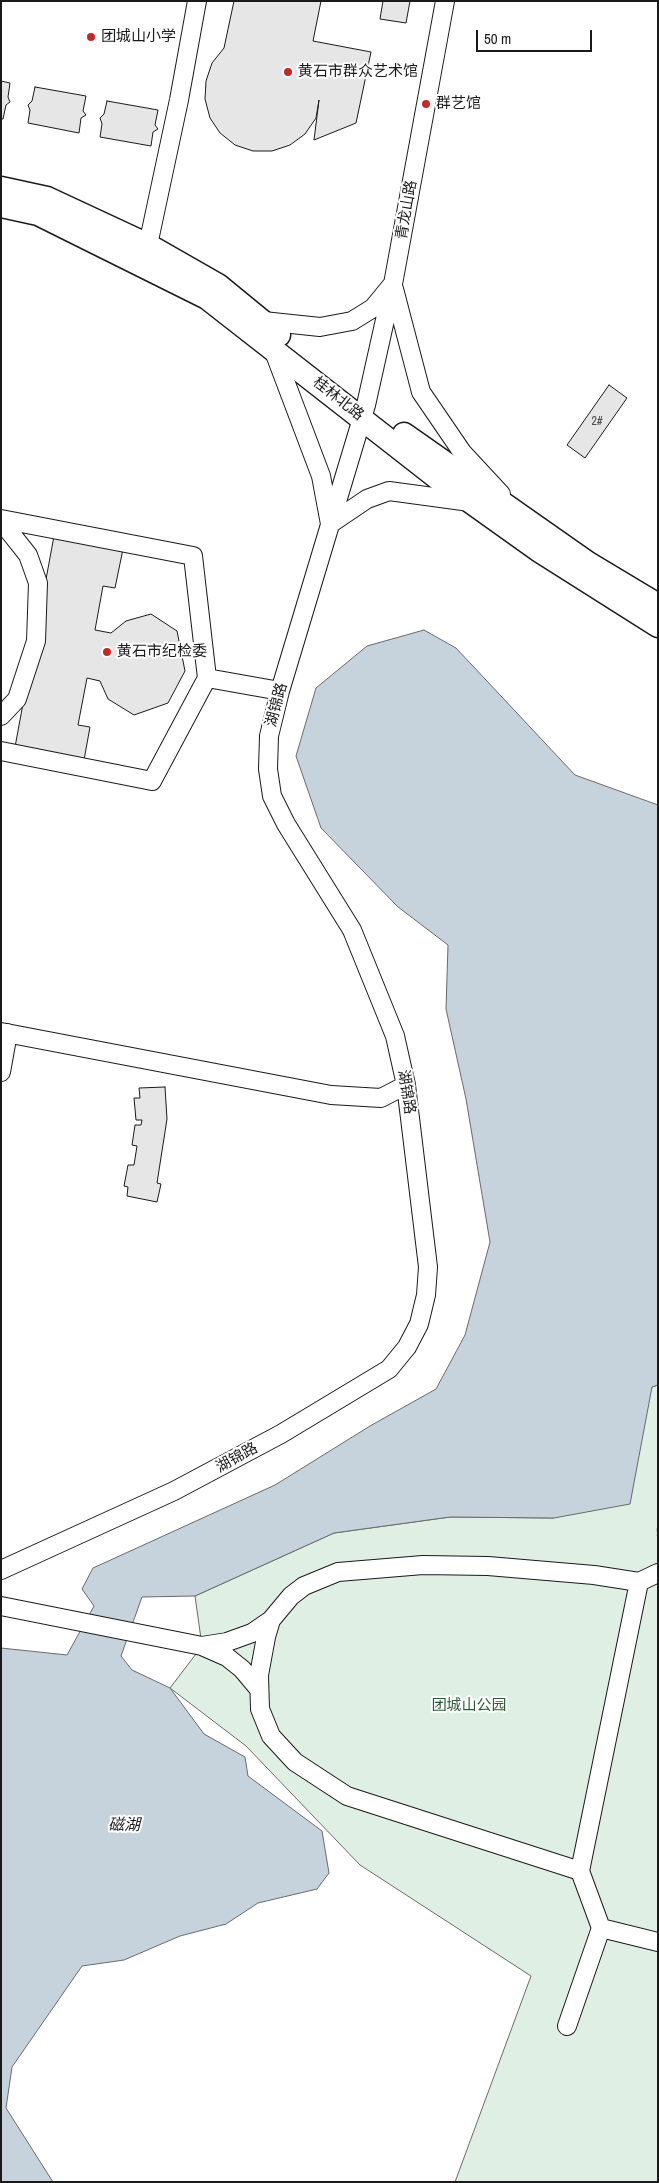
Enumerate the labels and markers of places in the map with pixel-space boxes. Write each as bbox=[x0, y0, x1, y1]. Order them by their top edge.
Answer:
place label: 团城山小学 bbox=[101, 28, 176, 46]
marker: 团城山小学 bbox=[85, 31, 97, 43]
place label: 黄石市群众艺术馆 bbox=[298, 63, 418, 81]
marker: 黄石市群众艺术馆 bbox=[282, 66, 294, 78]
place label: 群艺馆 bbox=[436, 95, 481, 113]
marker: 群艺馆 bbox=[420, 98, 432, 110]
place label: 黄石市纪检委 bbox=[117, 643, 207, 661]
marker: 黄石市纪检委 bbox=[101, 646, 113, 658]

